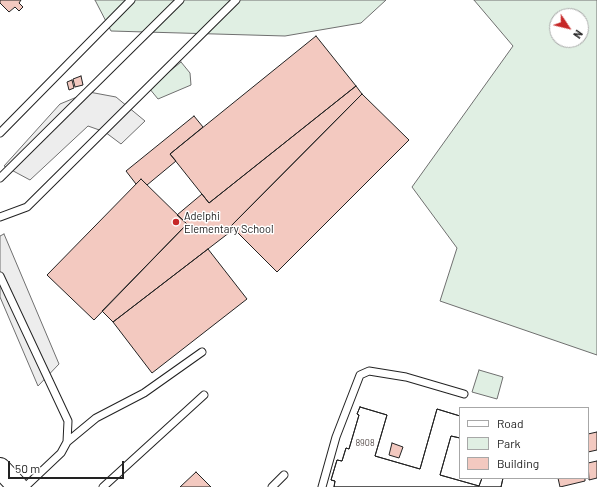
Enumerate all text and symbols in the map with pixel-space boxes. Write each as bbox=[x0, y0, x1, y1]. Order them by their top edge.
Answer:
north arrow bbox=[549, 8, 589, 48]
text: N bbox=[571, 28, 586, 41]
place label: Adelphi Elementary School bbox=[184, 209, 274, 235]
marker: Adelphi Elementary School bbox=[171, 217, 181, 227]
legend bbox=[459, 407, 589, 479]
text: Road bbox=[497, 416, 524, 430]
text: Park bbox=[497, 436, 521, 450]
house number: 8908 bbox=[355, 438, 375, 448]
scale bar bbox=[10, 453, 126, 479]
text: Building bbox=[497, 456, 539, 470]
text: 50 m bbox=[15, 461, 40, 475]

